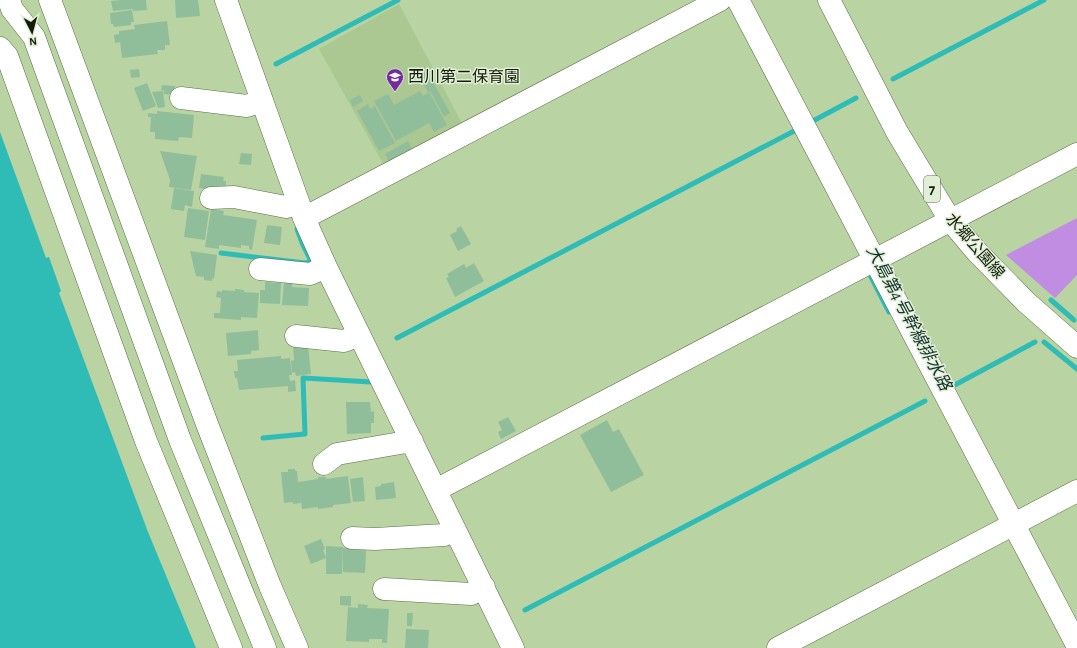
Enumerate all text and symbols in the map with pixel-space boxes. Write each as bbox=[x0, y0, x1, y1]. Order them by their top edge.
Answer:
north arrow bbox=[12, 12, 52, 52]
text: N bbox=[29, 36, 37, 47]
school or university icon: 西川第二保育園 bbox=[385, 67, 405, 92]
place label: 西川第二保育園 bbox=[408, 68, 520, 85]
road number: 7 bbox=[924, 176, 940, 202]
street label: 水郷公園線 bbox=[943, 210, 1008, 281]
water label: 大島第4号幹線排水路 bbox=[864, 242, 956, 395]

